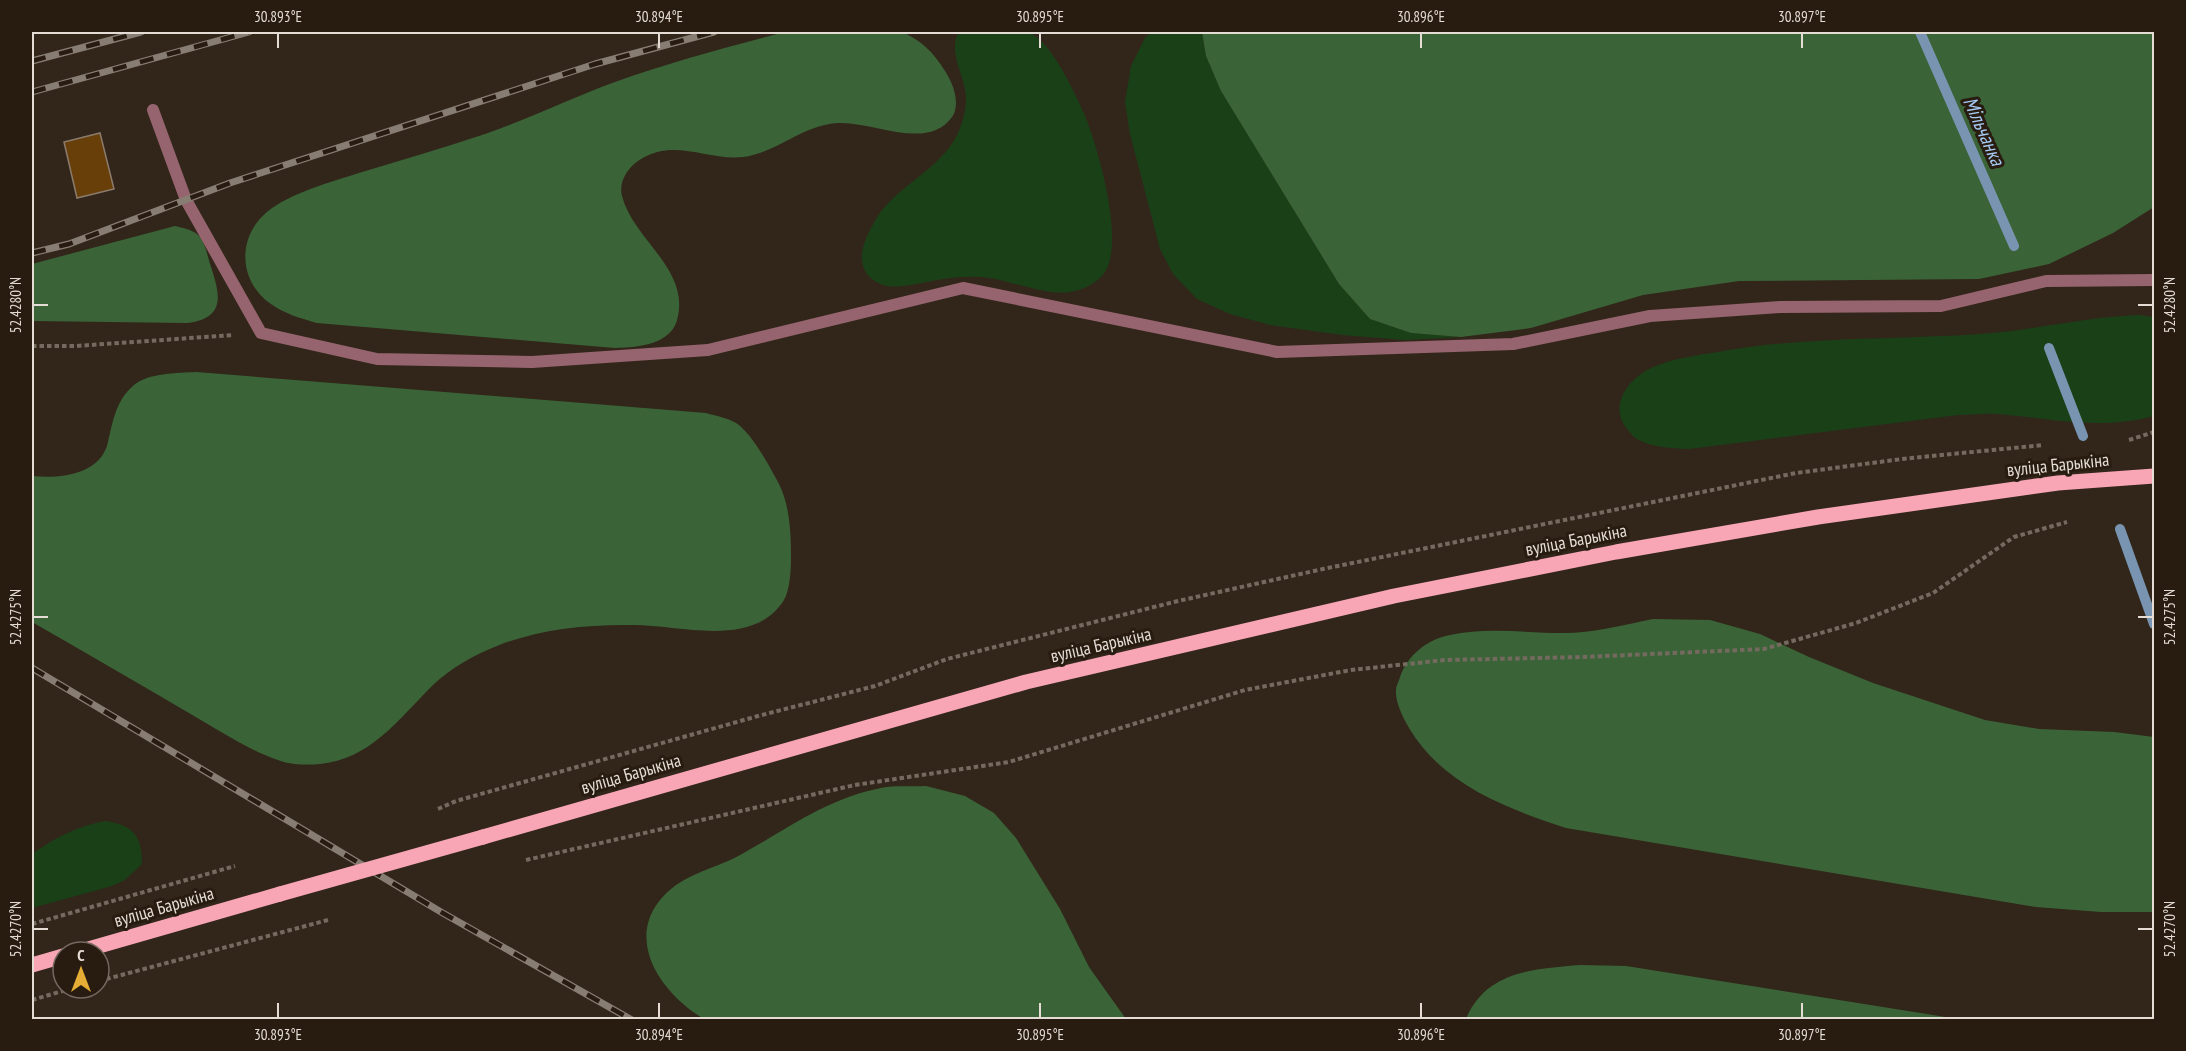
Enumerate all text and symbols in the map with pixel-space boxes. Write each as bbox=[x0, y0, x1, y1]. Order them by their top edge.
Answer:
text: 30.893°E bbox=[254, 7, 302, 26]
text: 30.894°E bbox=[635, 7, 683, 26]
text: 30.895°E bbox=[1016, 7, 1064, 26]
text: 30.896°E bbox=[1397, 7, 1445, 26]
text: 30.897°E bbox=[1778, 7, 1826, 26]
water label: Мільчанка bbox=[1957, 93, 2011, 170]
text: 52.4280°N bbox=[6, 277, 25, 333]
text: 52.4280°N bbox=[2160, 277, 2179, 333]
street label: вуліца Барыкіна bbox=[2006, 448, 2110, 481]
street label: вуліца Барыкіна bbox=[1523, 518, 1628, 561]
text: 52.4275°N bbox=[6, 589, 25, 645]
text: 52.4275°N bbox=[2160, 589, 2179, 645]
street label: вуліца Барыкіна bbox=[1048, 622, 1153, 667]
street label: вуліца Барыкіна bbox=[578, 748, 683, 799]
street label: вуліца Барыкіна bbox=[111, 881, 216, 932]
text: 52.4270°N bbox=[6, 901, 25, 957]
text: 52.4270°N bbox=[2160, 901, 2179, 957]
north arrow bbox=[51, 940, 111, 1000]
text: С bbox=[77, 945, 85, 965]
text: 30.893°E bbox=[254, 1025, 302, 1044]
text: 30.894°E bbox=[635, 1025, 683, 1044]
text: 30.895°E bbox=[1016, 1025, 1064, 1044]
text: 30.896°E bbox=[1397, 1025, 1445, 1044]
text: 30.897°E bbox=[1778, 1025, 1826, 1044]

